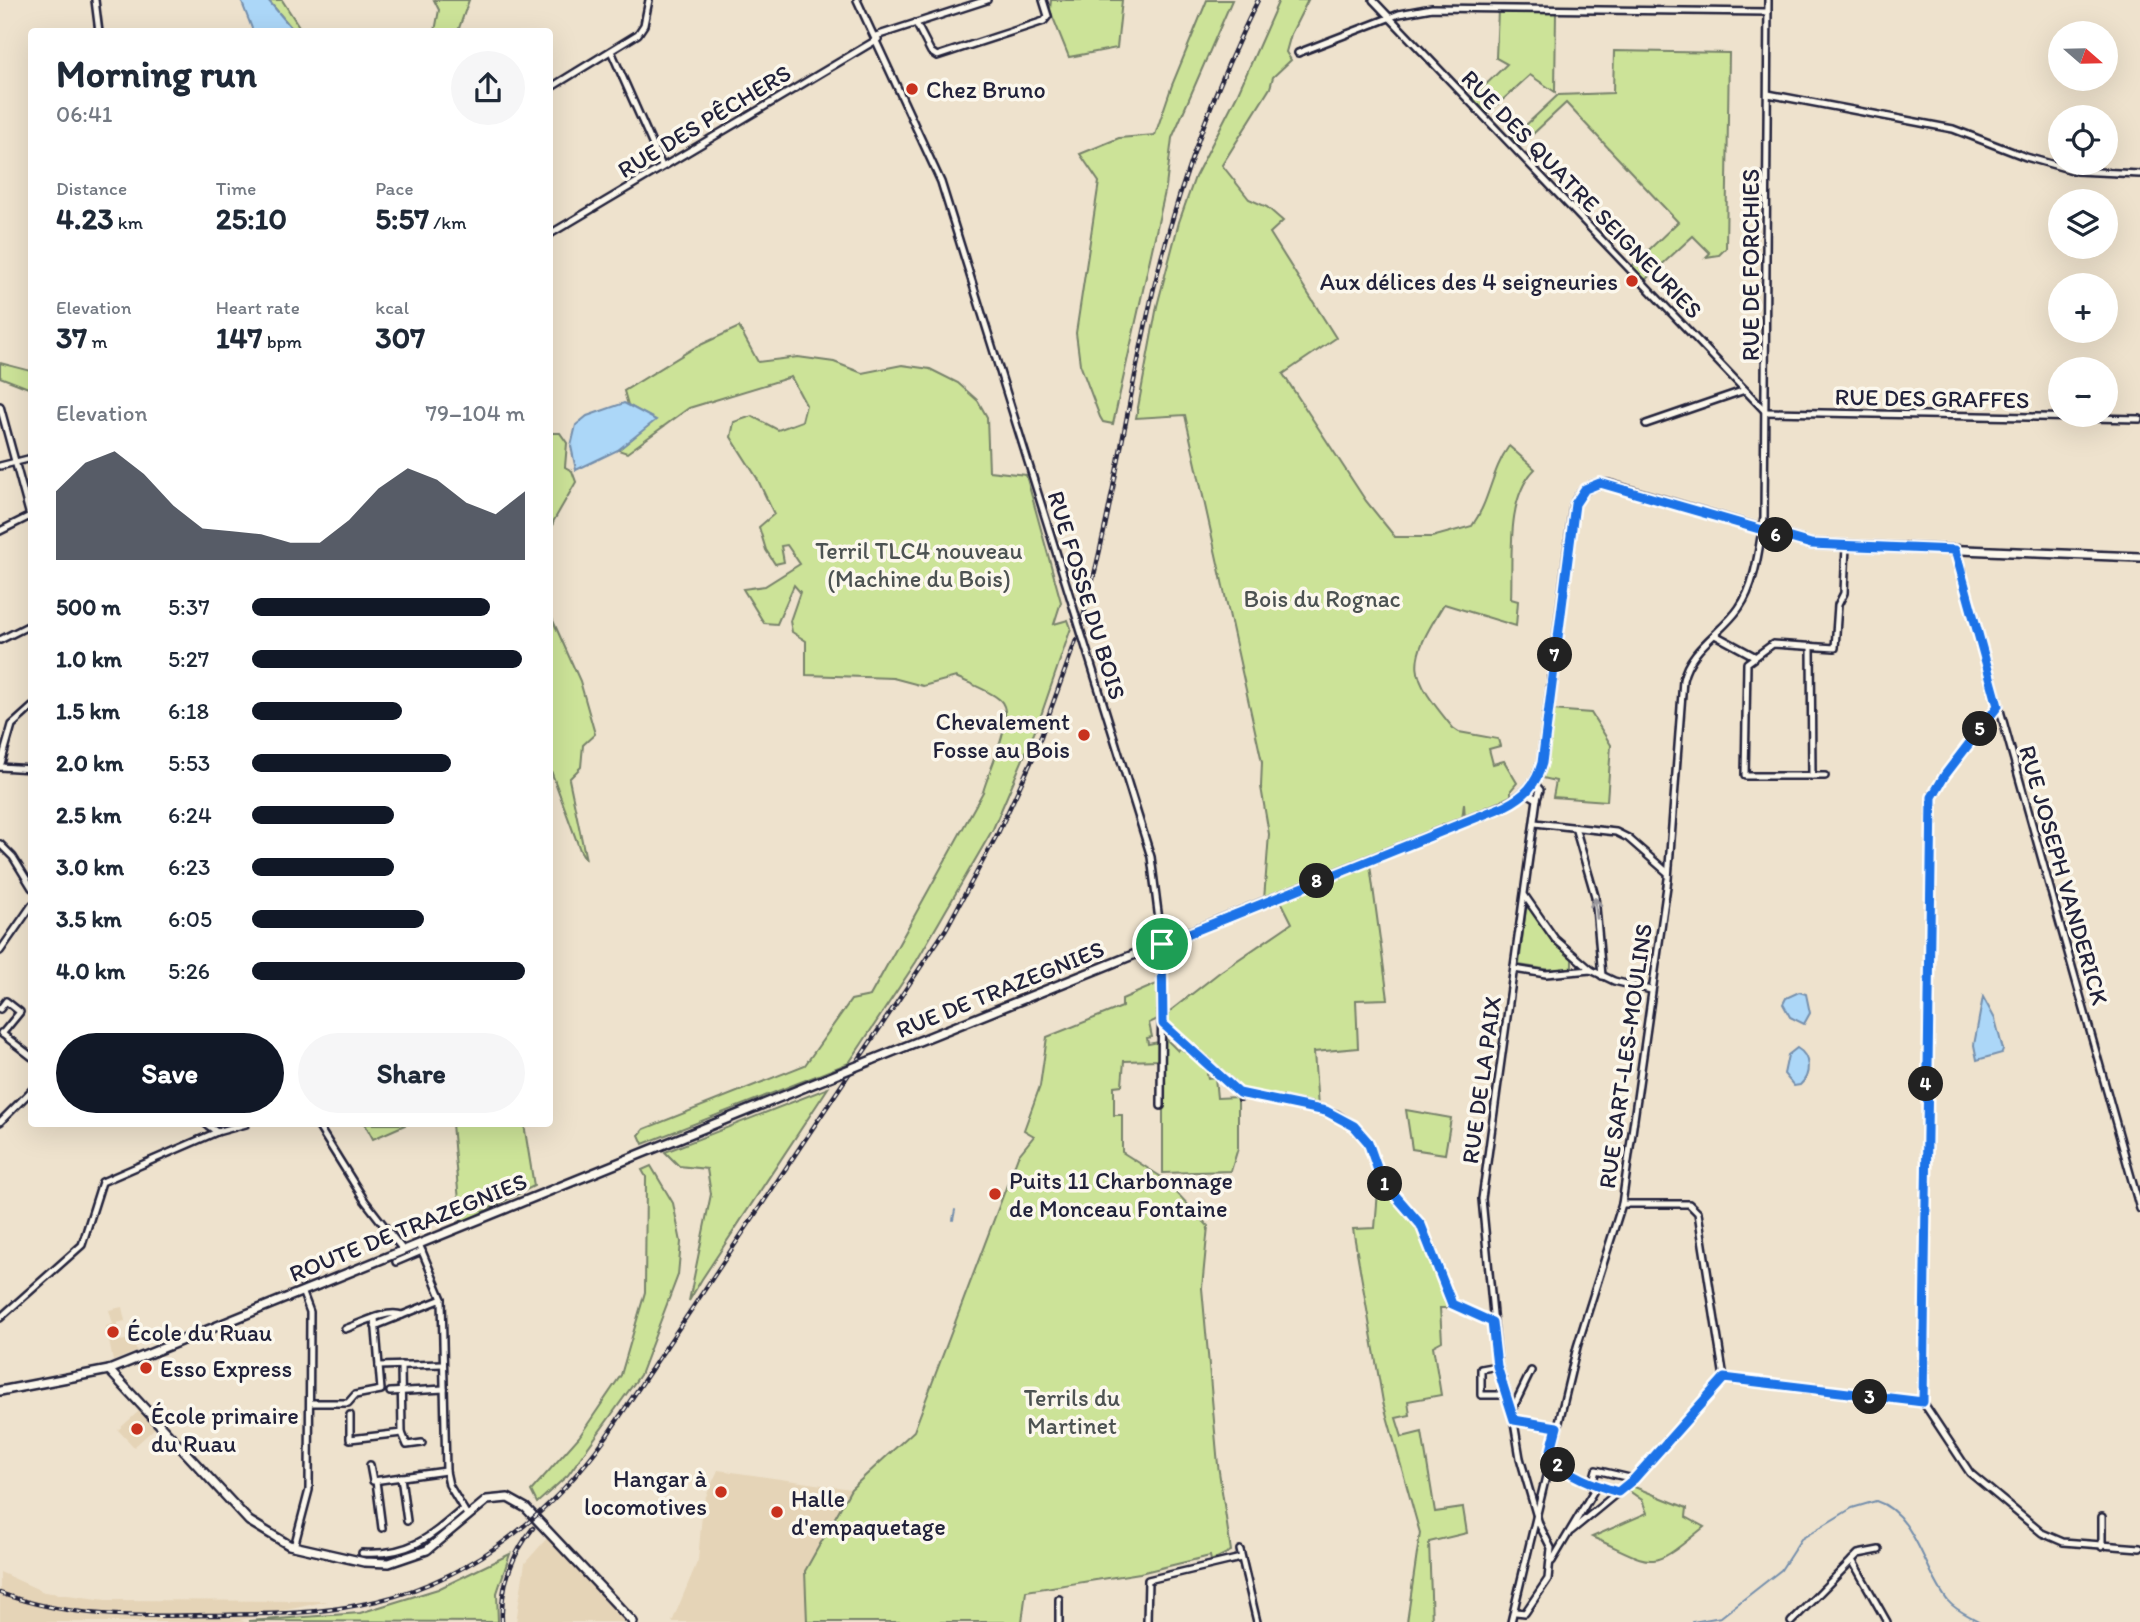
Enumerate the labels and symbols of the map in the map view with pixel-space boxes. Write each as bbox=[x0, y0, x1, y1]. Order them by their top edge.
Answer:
north arrow bbox=[2048, 21, 2118, 91]
street label: RUE DES PÊCHERS bbox=[612, 58, 796, 184]
street label: RUE DES QUATRE SEIGNEURIES bbox=[1455, 64, 1709, 324]
place label: Chez Bruno bbox=[926, 75, 1046, 104]
marker: Chez Bruno bbox=[904, 81, 920, 97]
street label: RUE DE FORCHIES bbox=[1736, 169, 1765, 361]
place label: Aux délices des 4 seigneuries bbox=[1320, 267, 1618, 296]
marker: Aux délices des 4 seigneuries bbox=[1624, 273, 1640, 289]
street label: RUE DES GRAFFES bbox=[1834, 382, 2030, 414]
street label: RUE FOSSE DU BOIS bbox=[1041, 487, 1133, 703]
pin: 6 bbox=[1758, 518, 1794, 552]
park label: Terril TLC4 nouveau (Machine du Bois) bbox=[815, 536, 1023, 593]
park label: Bois du Rognac bbox=[1244, 584, 1400, 613]
pin: 7 bbox=[1538, 638, 1572, 672]
place label: Chevalement Fosse au Bois bbox=[932, 707, 1070, 764]
pin: 5 bbox=[1962, 712, 1997, 746]
marker: Chevalement Fosse au Bois bbox=[1076, 727, 1092, 743]
street label: RUE JOSEPH VANDERICK bbox=[2013, 742, 2115, 1008]
pin: 8 bbox=[1300, 864, 1334, 898]
one-way arrow bbox=[1590, 897, 1603, 920]
pin bbox=[1132, 914, 1192, 974]
street label: RUE SART-LES-MOULINS bbox=[1592, 922, 1658, 1190]
street label: RUE DE TRAZEGNIES bbox=[892, 934, 1108, 1044]
street label: RUE DE LA PAIX bbox=[1455, 994, 1507, 1166]
pin: 4 bbox=[1909, 1066, 1944, 1102]
street label: ROUTE DE TRAZEGNIES bbox=[285, 1166, 531, 1288]
place label: Puits 11 Charbonnage de Monceau Fontaine bbox=[1009, 1166, 1233, 1223]
pin: 1 bbox=[1368, 1166, 1402, 1202]
marker: Puits 11 Charbonnage de Monceau Fontaine bbox=[987, 1186, 1003, 1202]
place label: École du Ruau bbox=[127, 1318, 272, 1347]
marker: École du Ruau bbox=[105, 1324, 121, 1340]
place label: Esso Express bbox=[160, 1354, 292, 1383]
marker: Esso Express bbox=[138, 1360, 154, 1376]
pin: 3 bbox=[1853, 1380, 1888, 1414]
park label: Terrils du Martinet bbox=[1024, 1383, 1120, 1440]
place label: École primaire du Ruau bbox=[151, 1401, 299, 1458]
marker: École primaire du Ruau bbox=[129, 1421, 145, 1437]
pin: 2 bbox=[1540, 1448, 1576, 1482]
place label: Hangar à locomotives bbox=[584, 1464, 707, 1521]
marker: Hangar à locomotives bbox=[713, 1484, 729, 1500]
place label: Halle d'empaquetage bbox=[791, 1484, 946, 1541]
marker: Halle d'empaquetage bbox=[769, 1504, 785, 1520]

